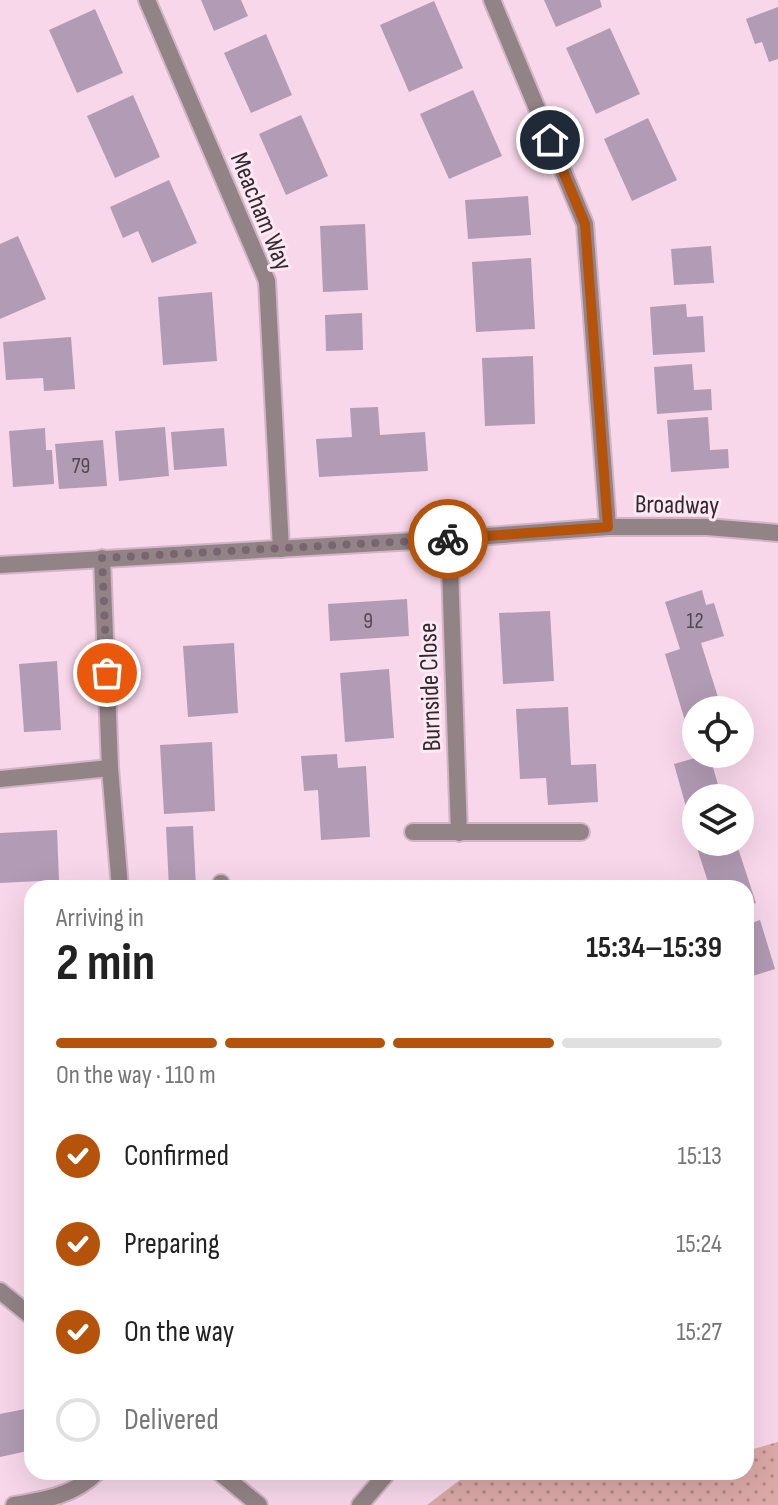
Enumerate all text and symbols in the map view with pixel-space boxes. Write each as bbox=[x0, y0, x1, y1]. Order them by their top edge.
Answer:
pin bbox=[516, 106, 584, 174]
icon: home bbox=[528, 118, 572, 162]
street label: Meacham Way bbox=[223, 148, 298, 275]
house number: 79 bbox=[72, 453, 90, 480]
street label: Broadway bbox=[635, 489, 719, 522]
courier bbox=[408, 499, 488, 579]
icon: bike bbox=[426, 517, 470, 561]
house number: 9 bbox=[363, 608, 373, 635]
house number: 12 bbox=[686, 608, 704, 635]
street label: Burnside Close bbox=[413, 622, 448, 752]
pin bbox=[73, 639, 141, 707]
icon: bag bbox=[85, 651, 129, 695]
map controls bbox=[682, 696, 754, 856]
button: locate bbox=[682, 696, 754, 768]
button: layers bbox=[682, 784, 754, 856]
text: Arriving in bbox=[56, 903, 144, 934]
text: 15:34–15:39 bbox=[586, 930, 722, 966]
text: 2 min bbox=[56, 932, 155, 995]
text: On the way · 110 m bbox=[56, 1060, 216, 1091]
icon: check bbox=[56, 1134, 100, 1178]
text: Confirmed bbox=[124, 1138, 229, 1174]
text: 15:13 bbox=[678, 1141, 722, 1172]
icon: check bbox=[56, 1222, 100, 1266]
text: Preparing bbox=[124, 1226, 220, 1262]
text: 15:24 bbox=[676, 1229, 722, 1260]
icon: check bbox=[56, 1310, 100, 1354]
text: On the way bbox=[124, 1314, 234, 1350]
text: 15:27 bbox=[676, 1317, 722, 1348]
text: Delivered bbox=[124, 1402, 219, 1438]

